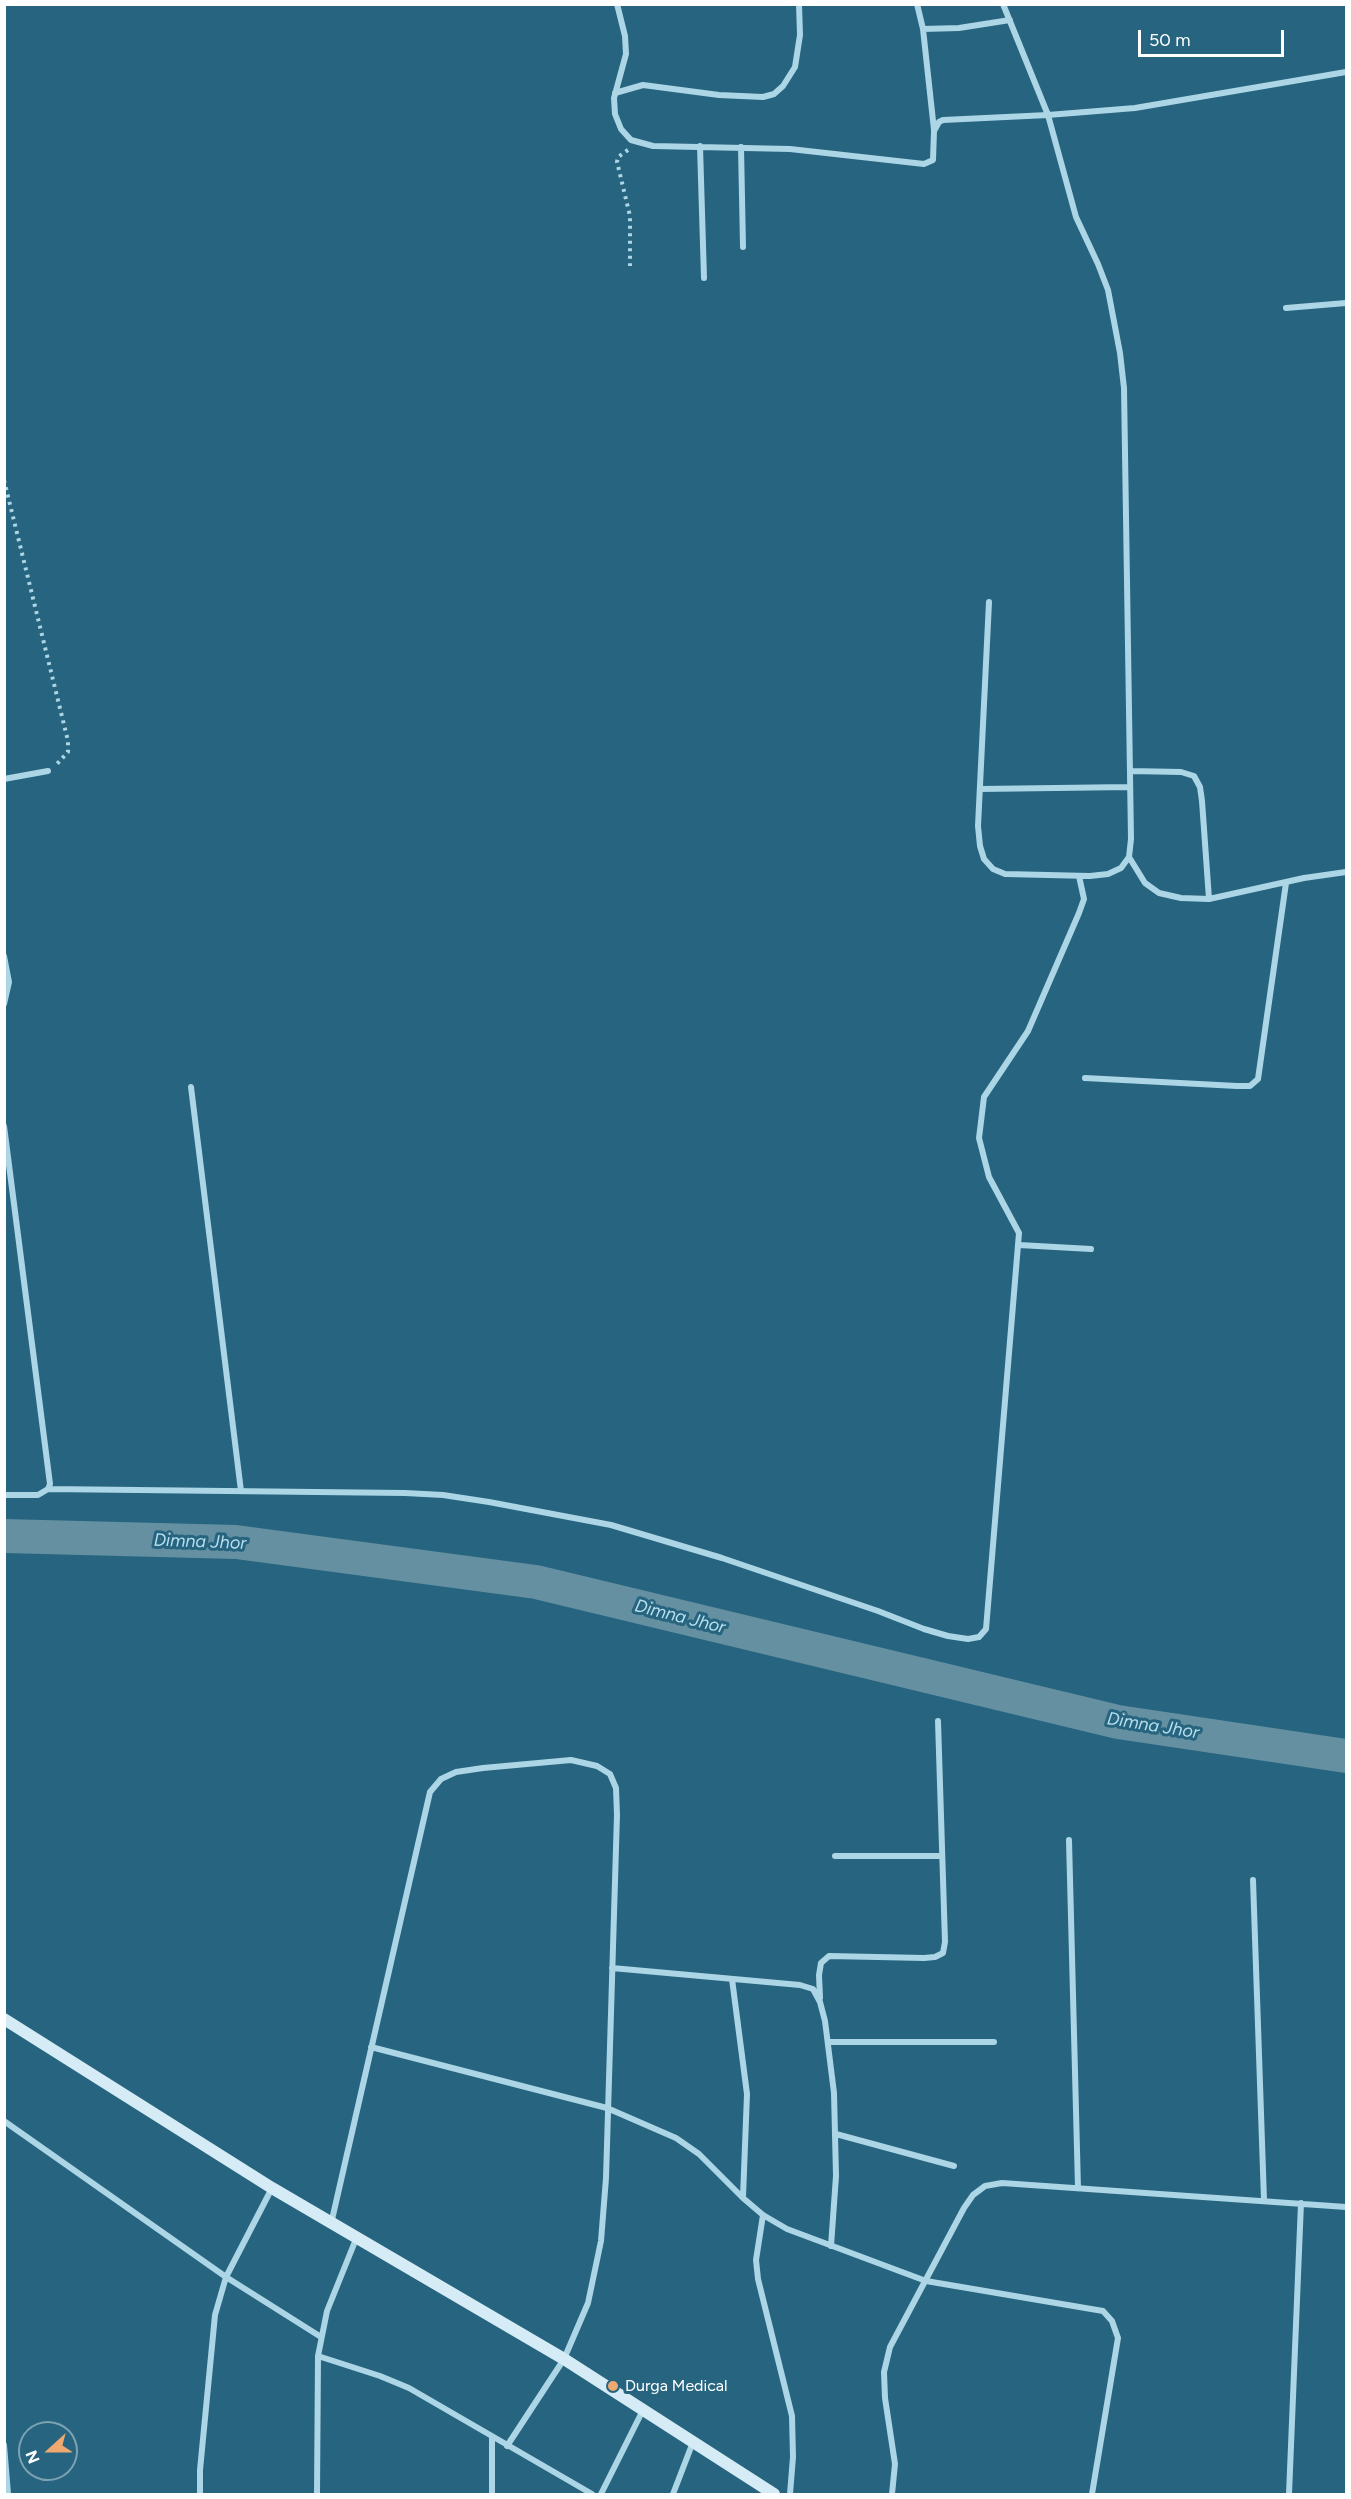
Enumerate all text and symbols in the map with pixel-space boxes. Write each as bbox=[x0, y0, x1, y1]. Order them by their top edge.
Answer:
scale bar bbox=[1141, 18, 1286, 56]
text: 50 m bbox=[1149, 29, 1191, 51]
water label: Dimna Jhor bbox=[153, 1530, 247, 1554]
water label: Dimna Jhor bbox=[632, 1595, 728, 1639]
water label: Dimna Jhor bbox=[1105, 1708, 1201, 1744]
place label: Durga Medical bbox=[625, 2376, 728, 2396]
marker: Durga Medical bbox=[606, 2379, 620, 2393]
north arrow bbox=[18, 2421, 78, 2481]
text: N bbox=[22, 2448, 44, 2466]

